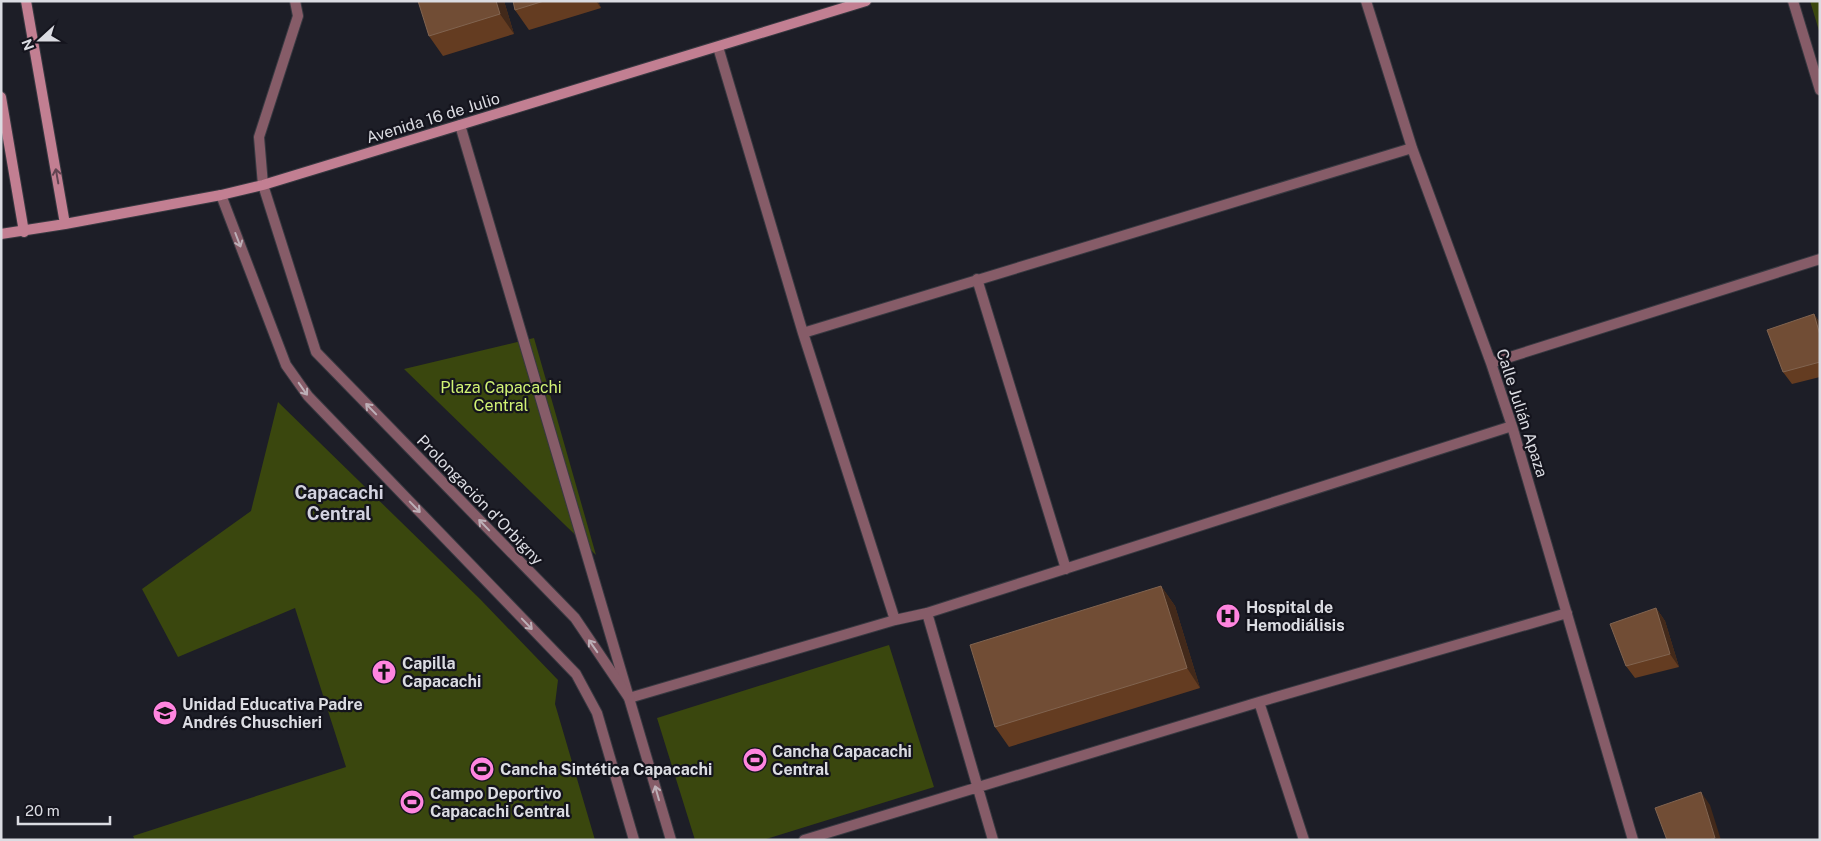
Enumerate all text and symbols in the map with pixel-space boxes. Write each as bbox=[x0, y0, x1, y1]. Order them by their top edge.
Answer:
north arrow bbox=[15, 15, 65, 65]
text: N bbox=[18, 37, 37, 53]
street label: Avenida 16 de Julio bbox=[364, 89, 502, 147]
one-way arrow bbox=[51, 169, 61, 185]
one-way arrow bbox=[235, 233, 244, 248]
street label: Calle Julián Apaza bbox=[1492, 346, 1552, 480]
park label: Plaza Capacachi Central bbox=[440, 378, 562, 415]
one-way arrow bbox=[298, 382, 308, 396]
one-way arrow bbox=[365, 403, 377, 415]
street label: Prolongación d'Orbigny bbox=[413, 431, 547, 569]
district label: Capacachi Central bbox=[294, 482, 384, 524]
one-way arrow bbox=[408, 500, 420, 512]
one-way arrow bbox=[479, 520, 491, 532]
place label: Hospital de Hemodiálisis bbox=[1246, 598, 1345, 635]
hospital icon: Hospital de Hemodiálisis bbox=[1215, 603, 1241, 629]
one-way arrow bbox=[521, 617, 533, 630]
one-way arrow bbox=[588, 639, 598, 653]
place label: Capilla Capacachi bbox=[402, 654, 481, 691]
church icon: Capilla Capacachi bbox=[371, 659, 397, 685]
place label: Unidad Educativa Padre Andrés Chuschieri bbox=[182, 695, 363, 732]
school or university icon: Unidad Educativa Padre Andrés Chuschieri bbox=[152, 700, 178, 726]
place label: Cancha Capacachi Central bbox=[772, 742, 912, 779]
sports icon: Cancha Capacachi Central bbox=[742, 747, 768, 773]
sports icon: Cancha Sintética Capacachi bbox=[469, 756, 495, 782]
place label: Cancha Sintética Capacachi bbox=[500, 760, 712, 779]
place label: Campo Deportivo Capacachi Central bbox=[430, 784, 570, 821]
one-way arrow bbox=[652, 785, 661, 801]
sports icon: Campo Deportivo Capacachi Central bbox=[399, 789, 425, 815]
scale bar bbox=[18, 794, 110, 826]
text: 20 m bbox=[25, 802, 60, 819]

